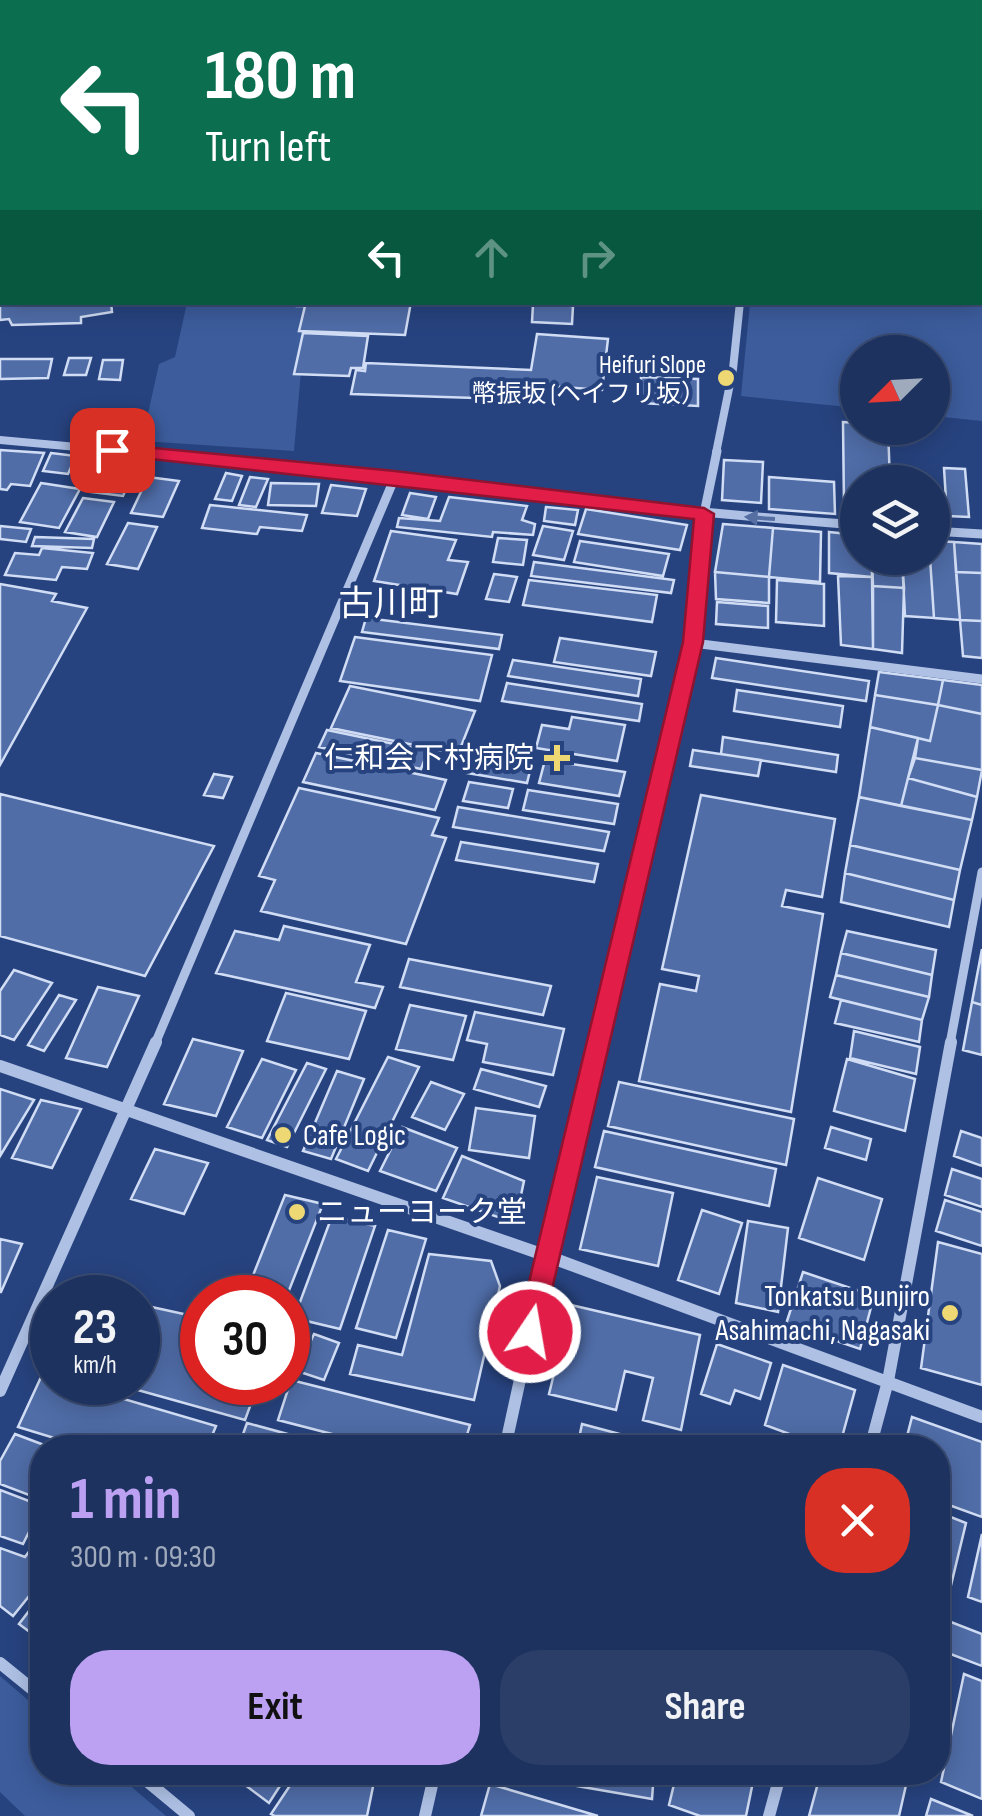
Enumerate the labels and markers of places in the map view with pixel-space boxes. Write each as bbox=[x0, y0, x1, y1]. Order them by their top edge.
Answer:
place label: Heifuri Slope 幣振坂 (ヘイフリ坂） bbox=[472, 350, 706, 410]
marker: Heifuri Slope 幣振坂 (ヘイフリ坂） bbox=[715, 367, 737, 389]
pin bbox=[70, 408, 155, 493]
place label: 仁和会下村病院 bbox=[324, 741, 534, 777]
marker: 仁和会下村病院 bbox=[544, 745, 570, 771]
place label: Cafe Logic bbox=[303, 1118, 406, 1154]
marker: Cafe Logic bbox=[272, 1124, 294, 1146]
place label: ニューヨーク堂 bbox=[317, 1195, 527, 1231]
marker: ニューヨーク堂 bbox=[286, 1201, 308, 1223]
place label: Tonkatsu Bunjiro Asahimachi, Nagasaki bbox=[715, 1279, 930, 1349]
marker: Tonkatsu Bunjiro Asahimachi, Nagasaki bbox=[939, 1302, 961, 1324]

